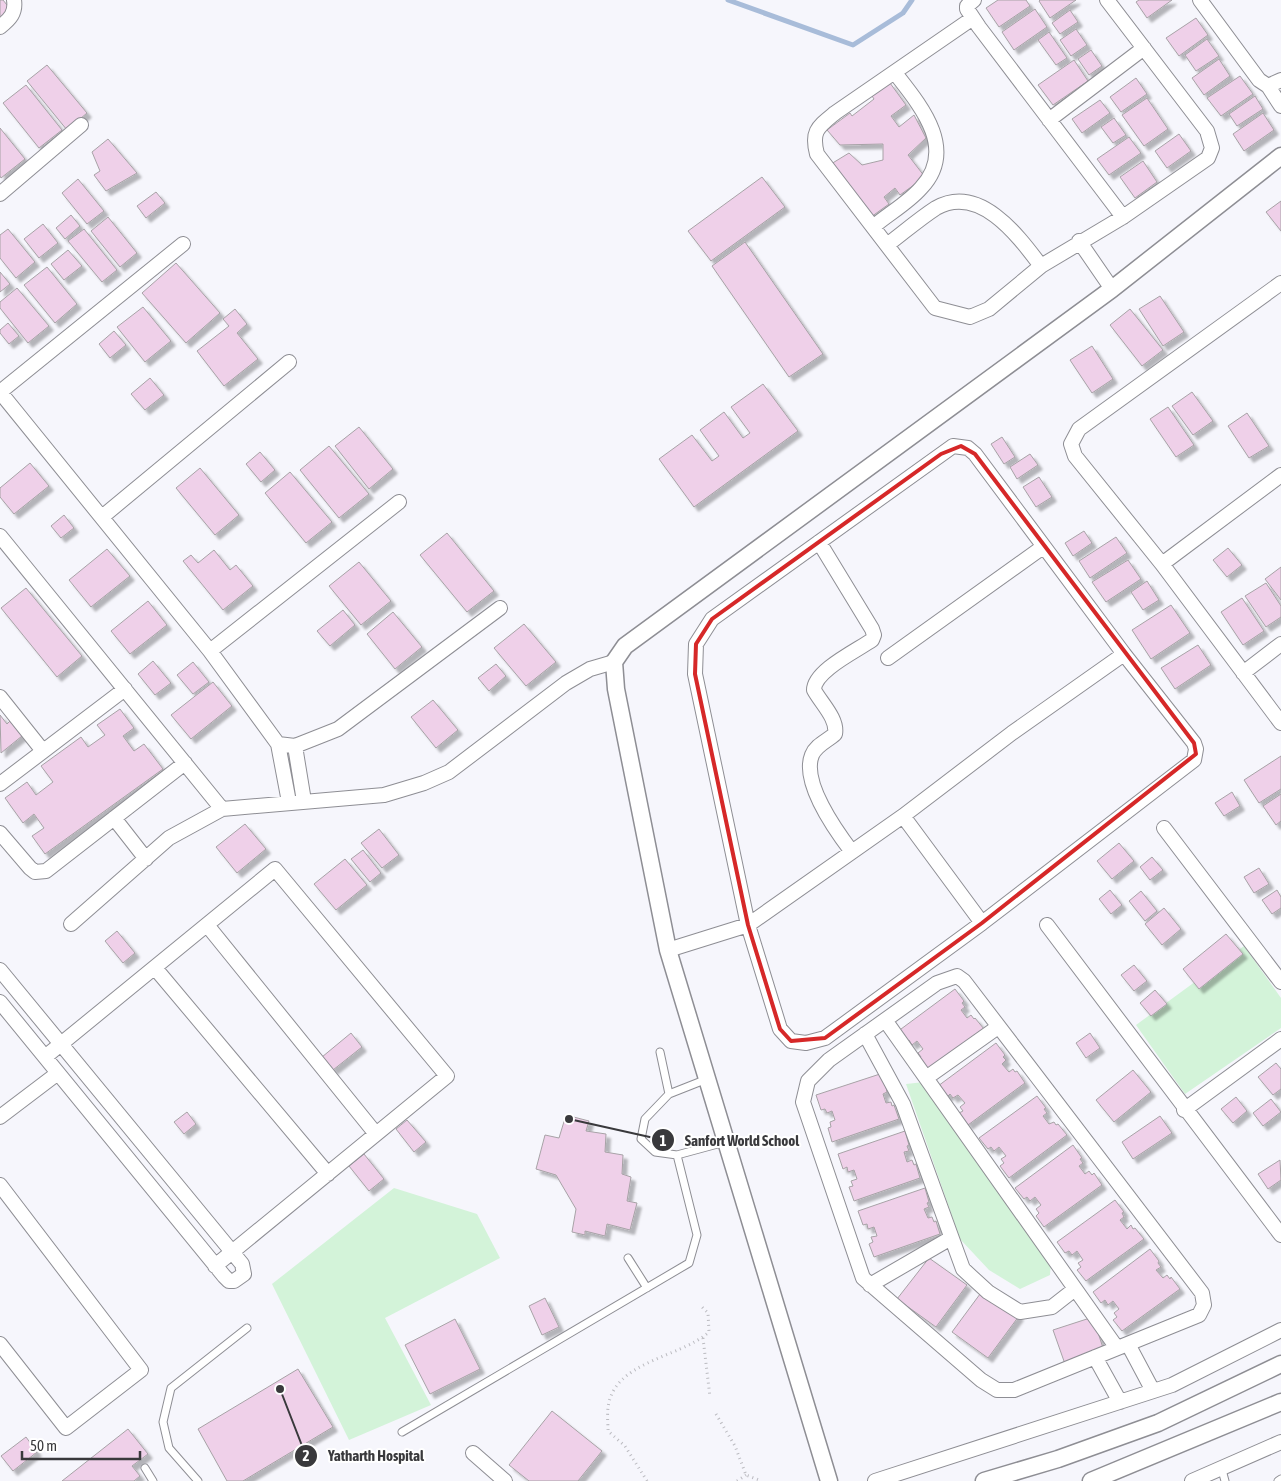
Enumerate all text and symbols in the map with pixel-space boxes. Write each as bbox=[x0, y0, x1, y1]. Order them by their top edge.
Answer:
callout: Sanfort World School bbox=[650, 1125, 810, 1155]
text: 1 bbox=[659, 1132, 667, 1149]
text: Sanfort World School bbox=[685, 1132, 800, 1149]
scale bar bbox=[22, 1428, 140, 1460]
text: 50 m bbox=[30, 1437, 57, 1454]
callout: Yatharth Hospital bbox=[293, 1441, 434, 1471]
text: 2 bbox=[302, 1447, 310, 1464]
text: Yatharth Hospital bbox=[327, 1447, 425, 1464]

